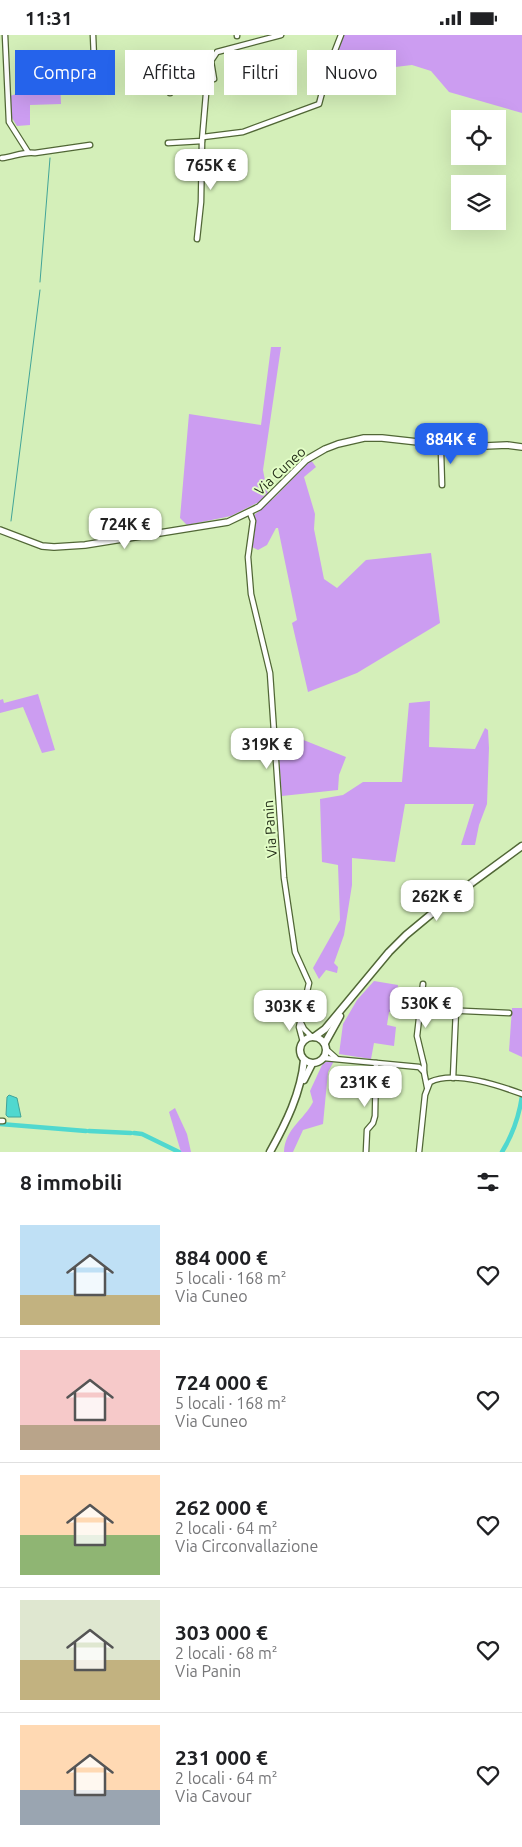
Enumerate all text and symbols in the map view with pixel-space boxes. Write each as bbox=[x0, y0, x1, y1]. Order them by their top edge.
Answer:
text: 11:31 bbox=[25, 7, 73, 29]
chip: Compra bbox=[15, 50, 115, 95]
chip: Affitta bbox=[125, 50, 214, 95]
chip: Filtri bbox=[224, 50, 297, 95]
chip: Nuovo bbox=[307, 50, 396, 95]
map controls bbox=[451, 110, 506, 230]
button: locate bbox=[451, 110, 506, 165]
pin: 765K € bbox=[170, 149, 252, 191]
text: 765K € bbox=[186, 156, 236, 174]
button: layers bbox=[451, 175, 506, 230]
pin: 884K € bbox=[410, 423, 492, 465]
text: 884K € bbox=[426, 430, 476, 448]
street label: Via Cuneo bbox=[251, 443, 309, 499]
pin: 724K € bbox=[84, 507, 166, 550]
text: 724K € bbox=[100, 515, 150, 533]
pin: 319K € bbox=[226, 727, 308, 770]
text: 319K € bbox=[242, 735, 292, 753]
street label: Via Panin bbox=[260, 800, 280, 858]
pin: 262K € bbox=[396, 879, 478, 922]
text: 262K € bbox=[412, 887, 462, 905]
pin: 530K € bbox=[385, 987, 467, 1029]
pin: 303K € bbox=[249, 989, 331, 1032]
text: 530K € bbox=[401, 994, 451, 1012]
text: 303K € bbox=[265, 997, 315, 1015]
pin: 231K € bbox=[324, 1065, 406, 1108]
text: 231K € bbox=[340, 1073, 390, 1091]
icon: filters bbox=[474, 1168, 502, 1196]
text: 8 immobili bbox=[20, 1170, 122, 1194]
icon: home bbox=[60, 1245, 120, 1305]
text: 884 000 € bbox=[175, 1245, 268, 1269]
icon: heart bbox=[474, 1261, 502, 1289]
text: 5 locali · 168 m² bbox=[175, 1269, 287, 1287]
text: Via Cuneo bbox=[175, 1287, 248, 1305]
icon: home bbox=[60, 1370, 120, 1430]
text: 724 000 € bbox=[175, 1370, 268, 1394]
icon: heart bbox=[474, 1386, 502, 1414]
text: 5 locali · 168 m² bbox=[175, 1394, 287, 1412]
text: Via Cuneo bbox=[175, 1412, 248, 1430]
icon: home bbox=[60, 1495, 120, 1555]
text: 262 000 € bbox=[175, 1495, 268, 1519]
icon: heart bbox=[474, 1511, 502, 1539]
text: 2 locali · 64 m² bbox=[175, 1519, 277, 1537]
text: Via Circonvallazione bbox=[175, 1537, 318, 1555]
icon: home bbox=[60, 1620, 120, 1680]
text: 303 000 € bbox=[175, 1620, 268, 1644]
icon: heart bbox=[474, 1636, 502, 1664]
text: 2 locali · 68 m² bbox=[175, 1644, 277, 1662]
text: Via Panin bbox=[175, 1662, 241, 1680]
icon: home bbox=[60, 1745, 120, 1805]
text: 231 000 € bbox=[175, 1745, 268, 1769]
icon: heart bbox=[474, 1761, 502, 1789]
text: 2 locali · 64 m² bbox=[175, 1769, 277, 1787]
text: Via Cavour bbox=[175, 1787, 252, 1805]

